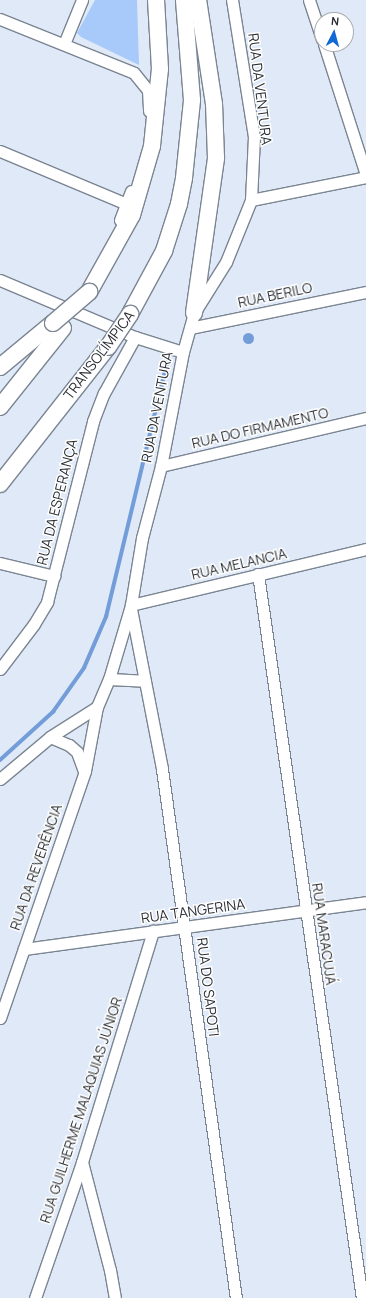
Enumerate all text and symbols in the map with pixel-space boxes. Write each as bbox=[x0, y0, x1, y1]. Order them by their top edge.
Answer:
north arrow bbox=[314, 12, 354, 52]
text: N bbox=[330, 13, 340, 28]
street label: RUA DA VENTURA bbox=[245, 32, 275, 146]
street label: RUA BERILO bbox=[236, 279, 314, 311]
street label: TRANSOLÍMPICA bbox=[60, 307, 138, 403]
street label: RUA DA VENTURA bbox=[138, 350, 176, 464]
street label: RUA DO FIRMAMENTO bbox=[190, 404, 330, 452]
street label: RUA DA ESPERANÇA bbox=[33, 437, 81, 567]
street label: RUA MELANCIA bbox=[190, 545, 288, 583]
street label: RUA DA REVERÊNCIA bbox=[6, 802, 66, 932]
street label: RUA MARACUJÁ bbox=[309, 882, 339, 986]
street label: RUA TANGERINA bbox=[140, 895, 246, 927]
street label: RUA DO SAPOTI bbox=[194, 937, 222, 1037]
street label: RUA GUILHERME MALAQUIAS JÚNIOR bbox=[36, 995, 126, 1225]

